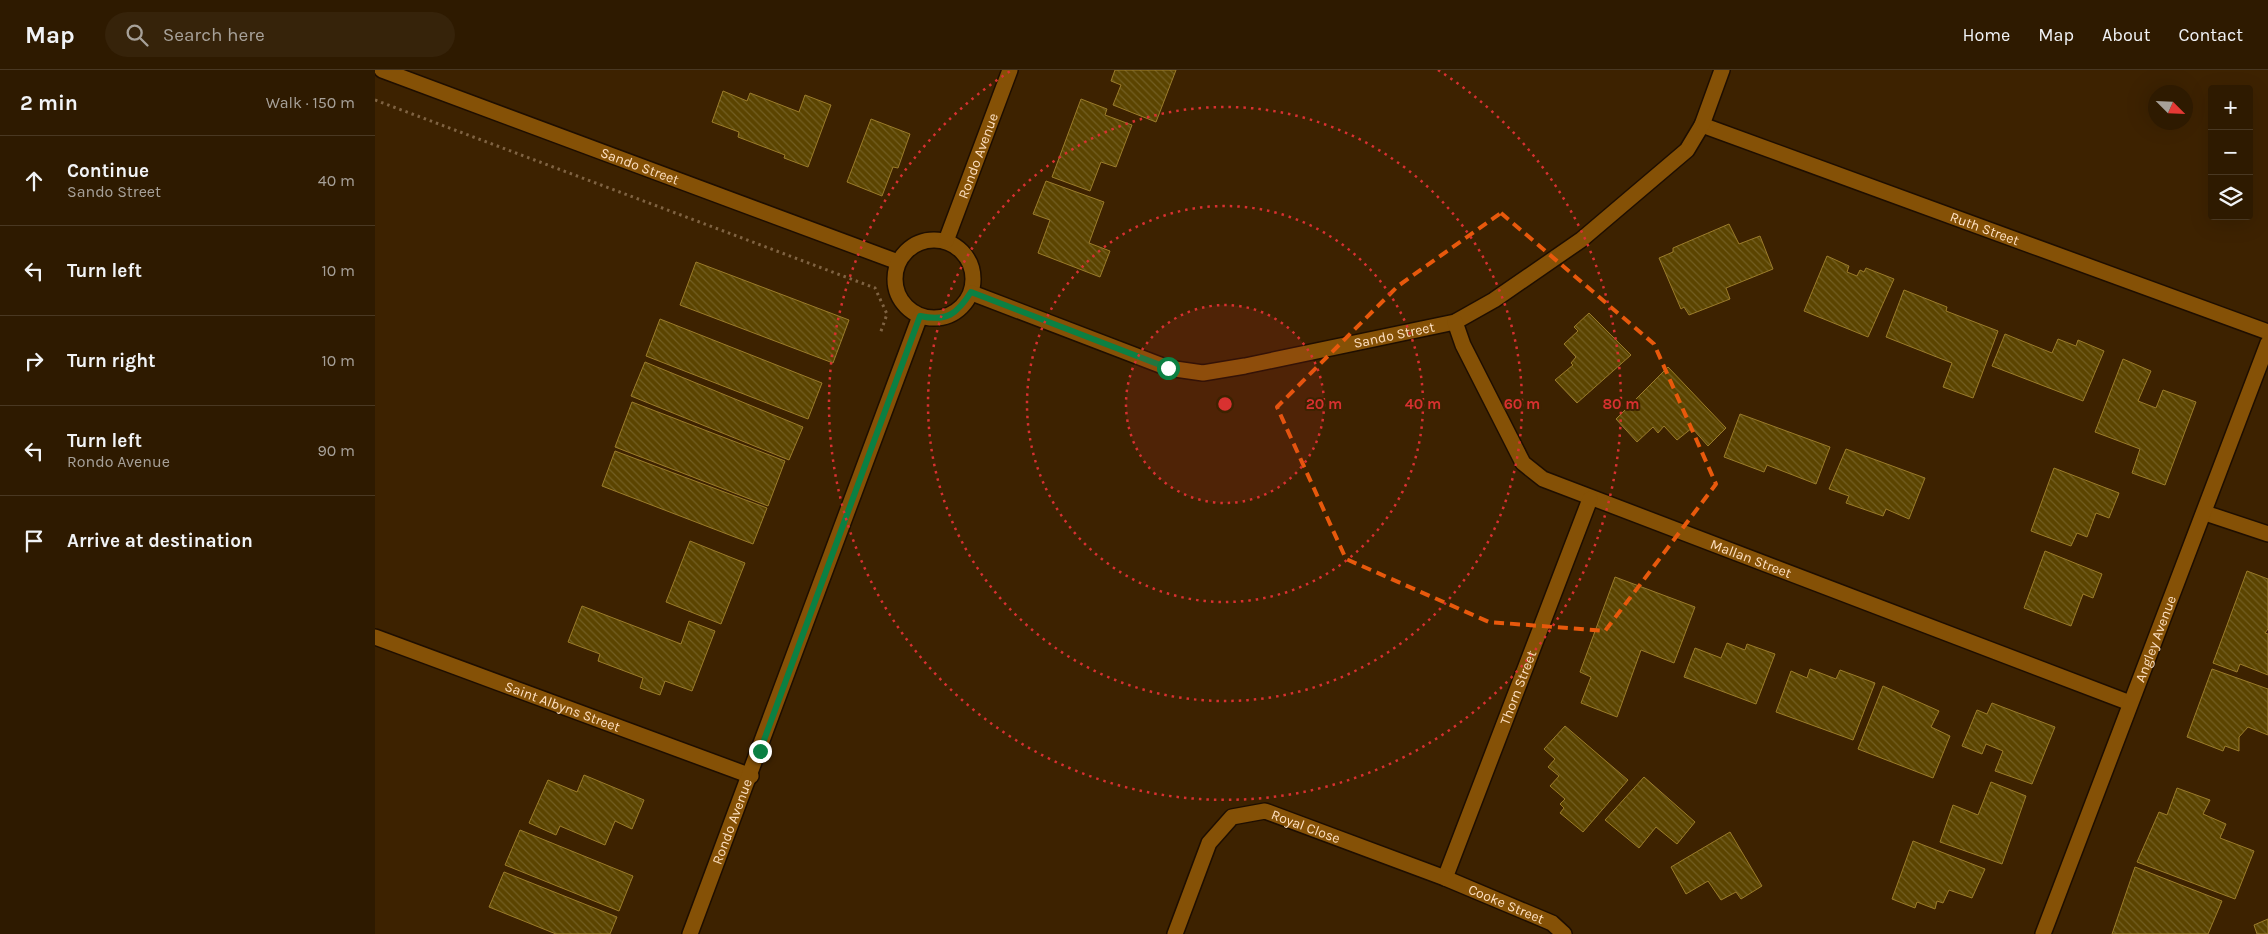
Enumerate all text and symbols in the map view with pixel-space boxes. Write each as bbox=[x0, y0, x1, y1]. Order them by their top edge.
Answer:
search box bbox=[105, 12, 455, 57]
text: Map bbox=[25, 21, 75, 49]
icon: search bbox=[123, 21, 151, 49]
text: Search here bbox=[163, 24, 265, 46]
text: Home bbox=[1962, 24, 2010, 46]
text: Map bbox=[2038, 24, 2074, 46]
text: About bbox=[2102, 24, 2151, 46]
text: Contact bbox=[2179, 24, 2243, 46]
north arrow bbox=[2148, 85, 2193, 130]
map controls bbox=[2208, 85, 2253, 220]
button: + bbox=[2208, 85, 2253, 130]
text: 2 min bbox=[20, 91, 78, 115]
text: Walk · 150 m bbox=[266, 93, 355, 112]
street label: Rondo Avenue bbox=[955, 111, 1002, 201]
button: − bbox=[2208, 130, 2253, 175]
street label: Sando Street bbox=[598, 144, 681, 189]
text: Continue bbox=[67, 160, 149, 182]
icon: ahead bbox=[20, 167, 48, 195]
text: 40 m bbox=[318, 171, 355, 190]
button: layers bbox=[2208, 175, 2253, 220]
text: Sando Street bbox=[67, 182, 161, 201]
street label: Ruth Street bbox=[1948, 208, 2022, 249]
icon: left bbox=[20, 257, 48, 285]
text: Turn left bbox=[67, 260, 142, 282]
text: 10 m bbox=[321, 261, 355, 280]
street label: Sando Street bbox=[1352, 319, 1436, 352]
icon: right bbox=[20, 347, 48, 375]
text: Turn right bbox=[67, 350, 156, 372]
text: 10 m bbox=[321, 351, 355, 370]
route start bbox=[1157, 357, 1180, 380]
centre of rings bbox=[1216, 395, 1234, 413]
text: 20 m bbox=[1306, 395, 1342, 413]
text: 40 m bbox=[1405, 395, 1441, 413]
text: 60 m bbox=[1504, 395, 1540, 413]
text: 80 m bbox=[1602, 395, 1640, 413]
text: Turn left bbox=[67, 430, 142, 452]
icon: left bbox=[20, 437, 48, 465]
text: 90 m bbox=[317, 441, 355, 460]
text: Rondo Avenue bbox=[67, 452, 170, 471]
icon: arrive bbox=[20, 527, 48, 555]
text: Arrive at destination bbox=[67, 530, 253, 552]
street label: Mallan Street bbox=[1708, 536, 1794, 582]
street label: Angley Avenue bbox=[2132, 593, 2180, 685]
street label: Thorn Street bbox=[1496, 648, 1540, 727]
street label: Saint Albyns Street bbox=[502, 678, 623, 736]
route end bbox=[749, 740, 772, 763]
street label: Rondo Avenue bbox=[709, 777, 756, 867]
street label: Royal Close bbox=[1269, 806, 1343, 847]
street label: Cooke Street bbox=[1466, 881, 1547, 928]

